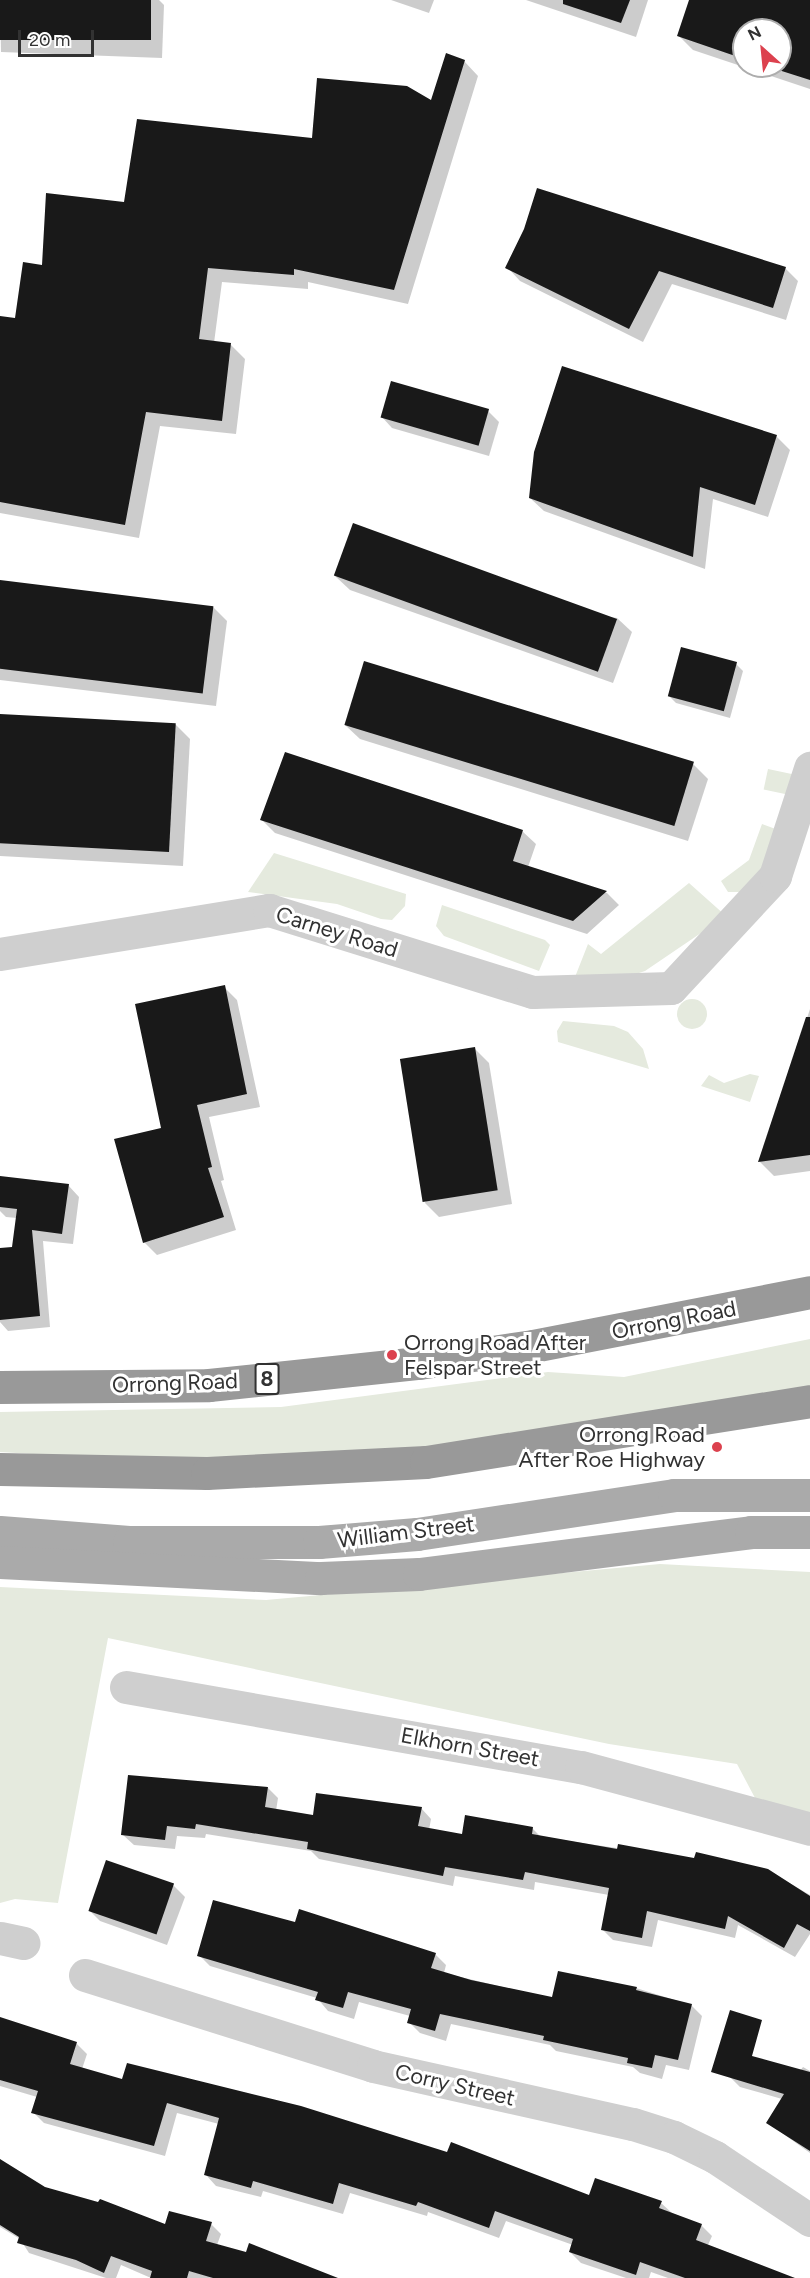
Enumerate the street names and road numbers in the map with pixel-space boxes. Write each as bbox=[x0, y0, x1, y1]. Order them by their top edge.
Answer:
street label: Carney Road bbox=[273, 901, 401, 963]
street label: Orrong Road bbox=[610, 1295, 738, 1345]
road number: 8 bbox=[254, 1361, 280, 1397]
street label: Orrong Road bbox=[112, 1368, 238, 1398]
street label: William Street bbox=[336, 1510, 476, 1554]
street label: Elkhorn Street bbox=[399, 1722, 541, 1772]
street label: Corry Street bbox=[393, 2058, 517, 2112]

